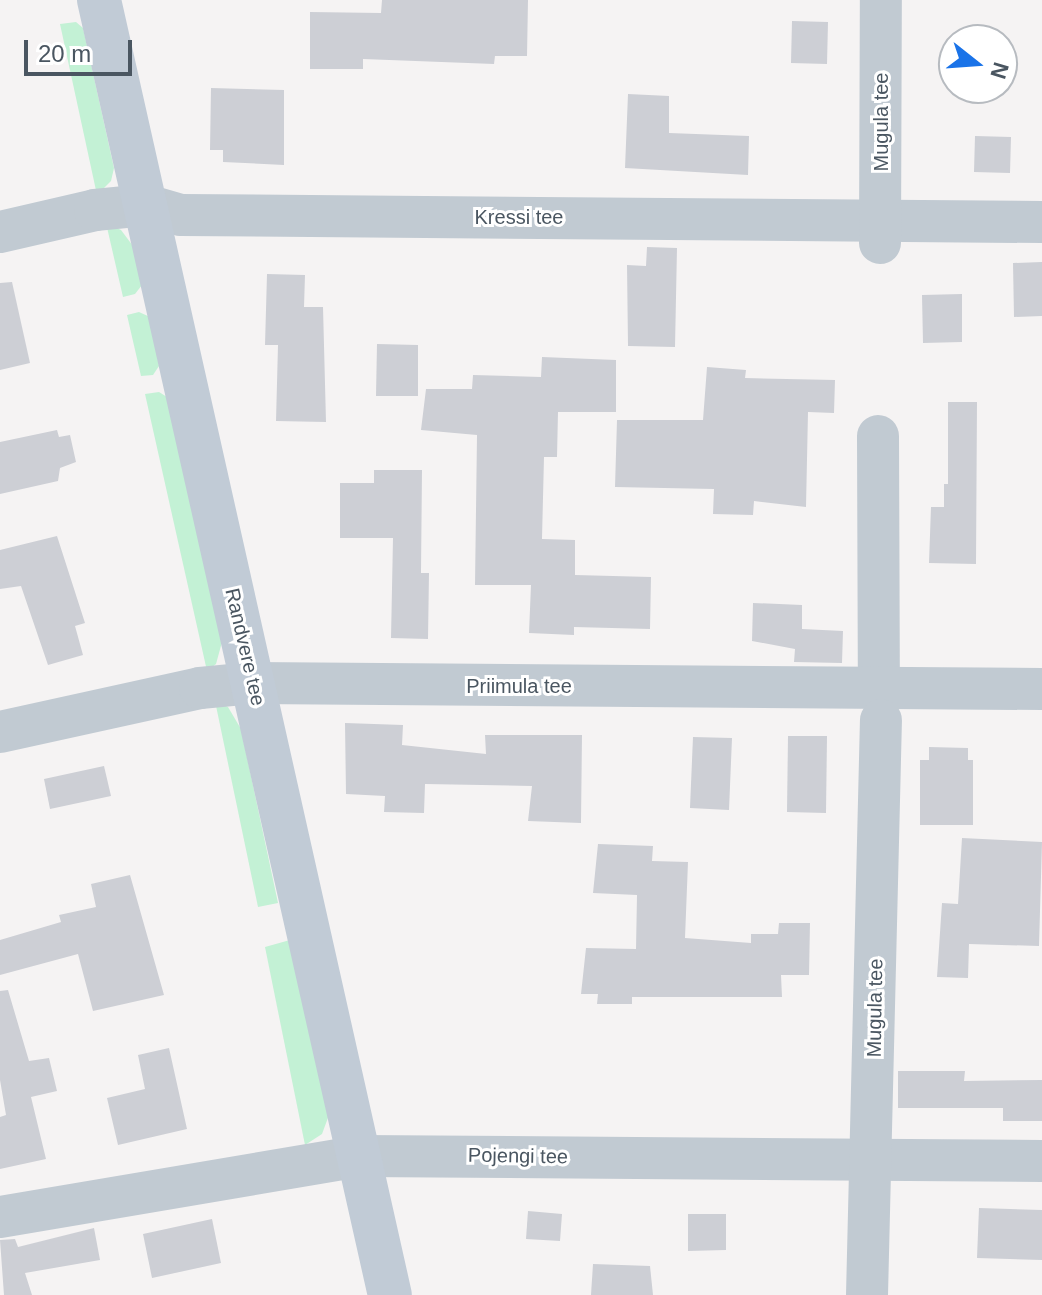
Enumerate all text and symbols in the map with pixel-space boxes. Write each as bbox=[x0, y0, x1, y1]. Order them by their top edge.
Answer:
scale bar bbox=[28, 24, 136, 74]
north arrow bbox=[938, 24, 1018, 104]
text: 20 m bbox=[38, 40, 91, 67]
text: N bbox=[985, 59, 1014, 82]
street label: Mugula tee bbox=[869, 73, 893, 171]
street label: Kressi tee bbox=[475, 205, 563, 229]
street label: Randvere tee bbox=[220, 586, 270, 708]
street label: Priimula tee bbox=[466, 674, 572, 698]
street label: Mugula tee bbox=[862, 958, 888, 1058]
street label: Pojengi tee bbox=[468, 1143, 568, 1169]

